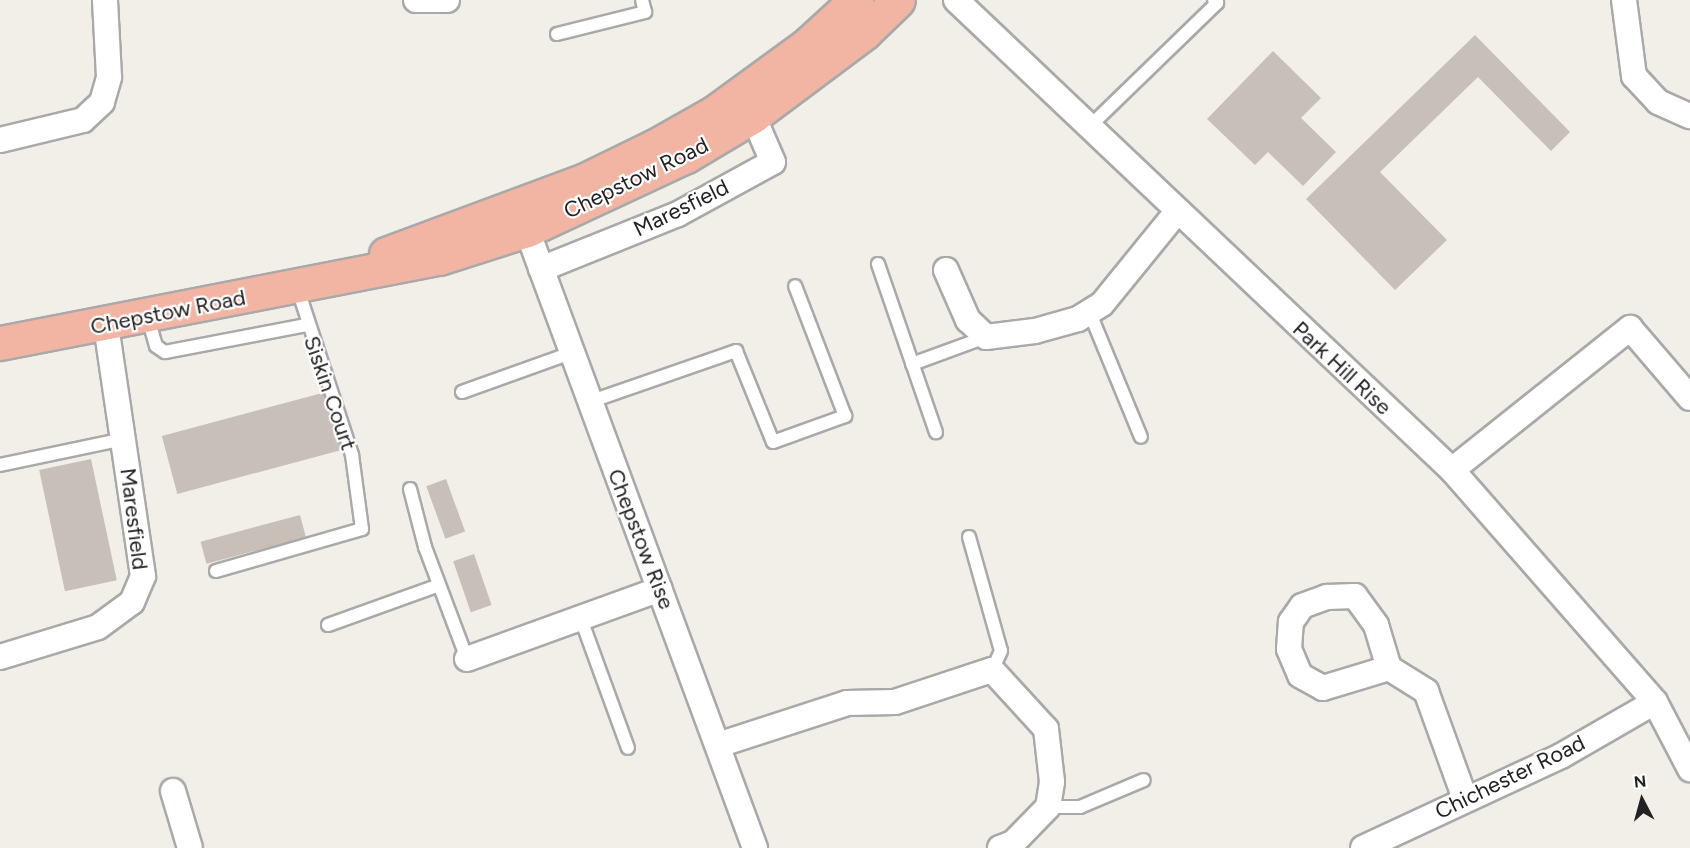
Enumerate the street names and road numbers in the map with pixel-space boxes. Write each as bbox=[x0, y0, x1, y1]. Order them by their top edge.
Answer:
street label: Chepstow Road bbox=[559, 132, 713, 224]
street label: Maresfield bbox=[629, 174, 733, 242]
street label: Chepstow Road bbox=[88, 284, 248, 340]
street label: Park Hill Rise bbox=[1287, 316, 1397, 420]
street label: Siskin Court bbox=[298, 332, 362, 454]
street label: Chepstow Rise bbox=[602, 465, 680, 613]
street label: Maresfield bbox=[115, 467, 153, 571]
street label: Chichester Road bbox=[1431, 729, 1589, 825]

